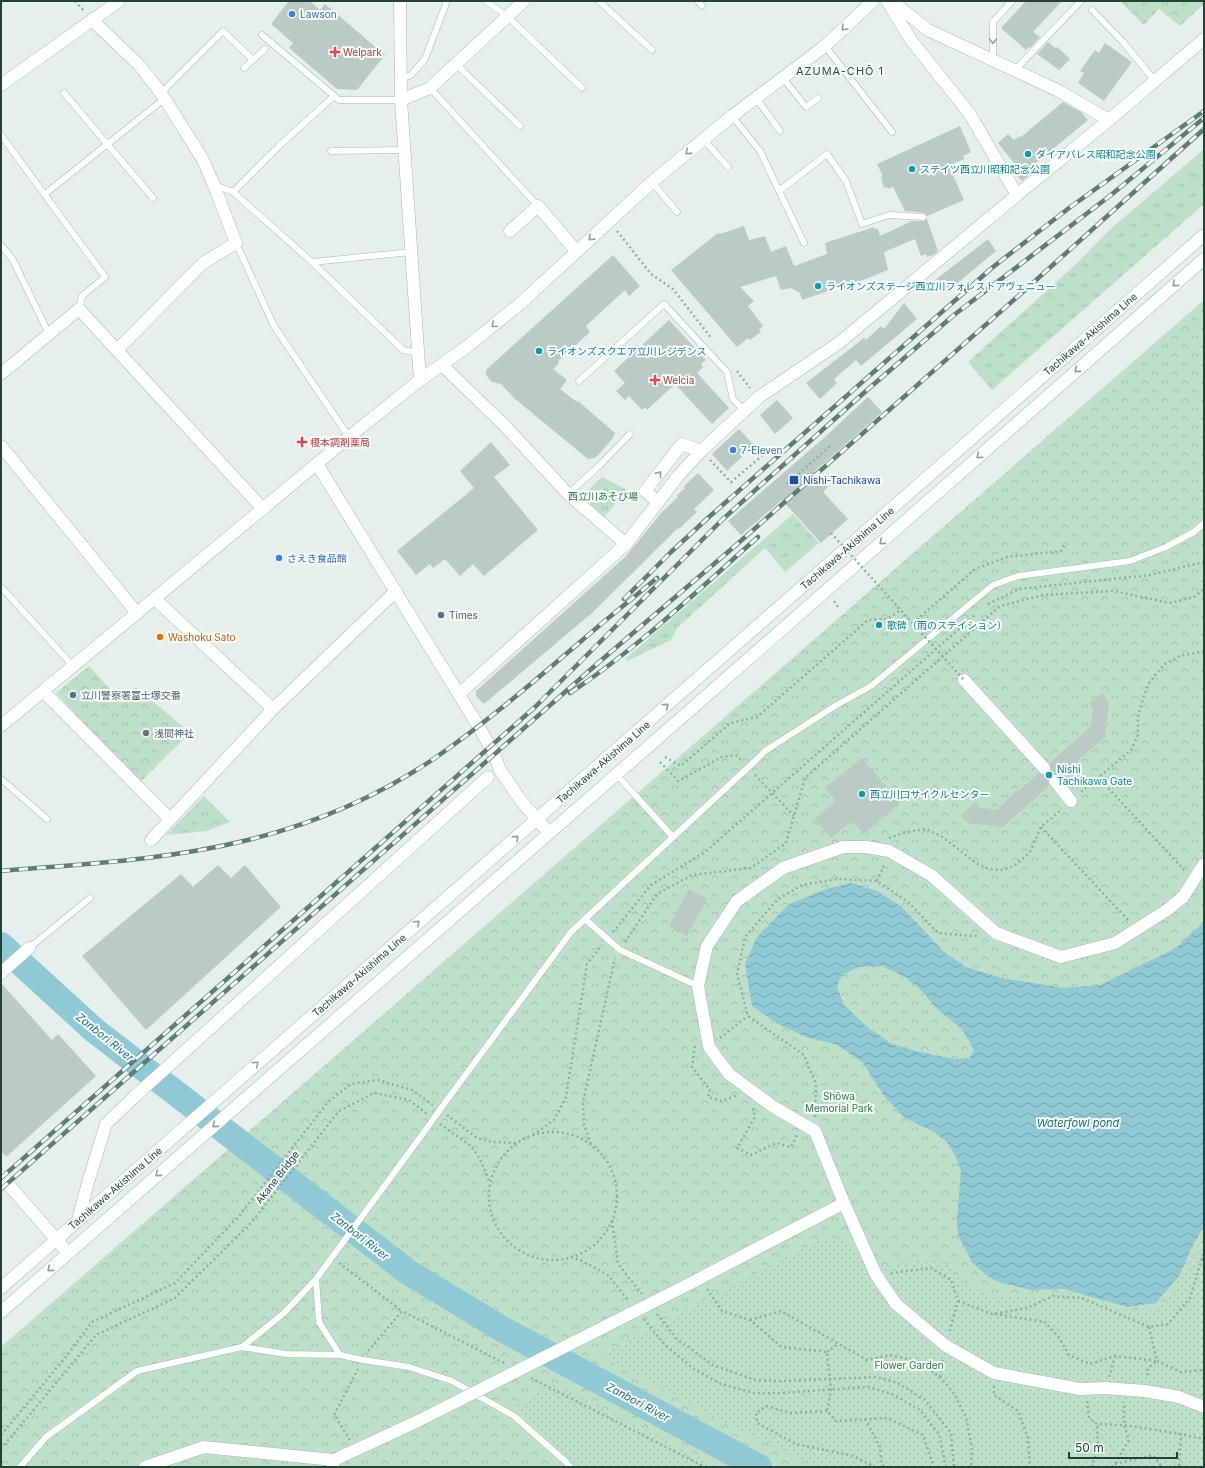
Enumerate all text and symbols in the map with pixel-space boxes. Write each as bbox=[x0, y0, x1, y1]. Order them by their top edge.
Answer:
place label: Lawson bbox=[300, 8, 337, 20]
marker: Lawson bbox=[287, 9, 297, 19]
one-way arrow bbox=[841, 23, 849, 30]
one-way arrow bbox=[989, 38, 997, 44]
place label: Welpark bbox=[343, 46, 382, 58]
marker: Welpark bbox=[330, 47, 340, 57]
district label: AZUMA-CHŌ 1 bbox=[796, 64, 884, 78]
one-way arrow bbox=[685, 147, 692, 154]
place label: ダイアパレス昭和記念公園 bbox=[1036, 148, 1156, 160]
marker: ダイアパレス昭和記念公園 bbox=[1023, 149, 1033, 159]
place label: ステイツ西立川昭和記念公園 bbox=[920, 163, 1050, 175]
marker: ステイツ西立川昭和記念公園 bbox=[907, 164, 917, 174]
one-way arrow bbox=[588, 234, 596, 241]
place label: ライオンズステージ西立川フォレストアヴェニュー bbox=[826, 280, 1056, 292]
one-way arrow bbox=[1172, 280, 1179, 287]
marker: ライオンズステージ西立川フォレストアヴェニュー bbox=[813, 281, 823, 291]
street label: Tachikawa-Akishima Line bbox=[1041, 290, 1139, 378]
one-way arrow bbox=[491, 320, 499, 327]
place label: ライオンズスクエア立川レジデンス bbox=[547, 345, 707, 357]
marker: ライオンズスクエア立川レジデンス bbox=[534, 346, 544, 356]
one-way arrow bbox=[1074, 365, 1082, 373]
place label: Welcia bbox=[663, 374, 694, 386]
marker: Welcia bbox=[650, 375, 660, 385]
place label: 榎本調剤薬局 bbox=[310, 436, 370, 448]
marker: 榎本調剤薬局 bbox=[297, 437, 307, 447]
place label: 7-Eleven bbox=[741, 444, 783, 456]
marker: 7-Eleven bbox=[728, 445, 738, 455]
one-way arrow bbox=[977, 451, 984, 458]
one-way arrow bbox=[654, 472, 661, 479]
marker: Nishi-Tachikawa bbox=[788, 474, 800, 486]
place label: Nishi-Tachikawa bbox=[803, 474, 881, 486]
park label: 西立川あそび場 bbox=[568, 490, 638, 502]
street label: Tachikawa-Akishima Line bbox=[798, 504, 896, 592]
one-way arrow bbox=[879, 537, 887, 545]
place label: さえき食品館 bbox=[287, 552, 347, 564]
marker: さえき食品館 bbox=[274, 553, 284, 563]
place label: Times bbox=[449, 609, 478, 621]
marker: Times bbox=[436, 610, 446, 620]
place label: 歌碑（雨のステイション） bbox=[887, 619, 1007, 631]
marker: 歌碑（雨のステイション） bbox=[874, 620, 884, 630]
place label: Washoku Sato bbox=[168, 631, 236, 643]
marker: Washoku Sato bbox=[155, 632, 165, 642]
place label: 立川警察署富士塚交番 bbox=[81, 689, 181, 701]
marker: 立川警察署富士塚交番 bbox=[68, 690, 78, 700]
one-way arrow bbox=[662, 704, 669, 711]
street label: Tachikawa-Akishima Line bbox=[554, 718, 652, 806]
place label: 浅間神社 bbox=[154, 727, 194, 739]
marker: 浅間神社 bbox=[141, 728, 151, 738]
place label: Nishi Tachikawa Gate bbox=[1057, 763, 1132, 787]
marker: Nishi Tachikawa Gate bbox=[1044, 770, 1054, 780]
place label: 西立川口サイクルセンター bbox=[870, 788, 990, 800]
marker: 西立川口サイクルセンター bbox=[857, 789, 867, 799]
one-way arrow bbox=[511, 835, 518, 842]
one-way arrow bbox=[413, 921, 420, 928]
street label: Tachikawa-Akishima Line bbox=[310, 931, 408, 1019]
water label: Zanbori River bbox=[73, 1010, 137, 1065]
one-way arrow bbox=[252, 1062, 259, 1069]
park label: Shōwa Memorial Park bbox=[805, 1090, 874, 1114]
water label: Waterfowl pond bbox=[1037, 1116, 1120, 1130]
one-way arrow bbox=[212, 1120, 220, 1127]
street label: Tachikawa-Akishima Line bbox=[66, 1144, 164, 1232]
street label: Akane Bridge bbox=[253, 1148, 301, 1206]
one-way arrow bbox=[156, 1170, 163, 1177]
water label: Zanbori River bbox=[328, 1209, 392, 1264]
one-way arrow bbox=[47, 1264, 55, 1272]
park label: Flower Garden bbox=[874, 1359, 944, 1371]
water label: Zanbori River bbox=[604, 1379, 673, 1425]
scale bar bbox=[1069, 1434, 1177, 1460]
text: 50 m bbox=[1075, 1440, 1104, 1455]

